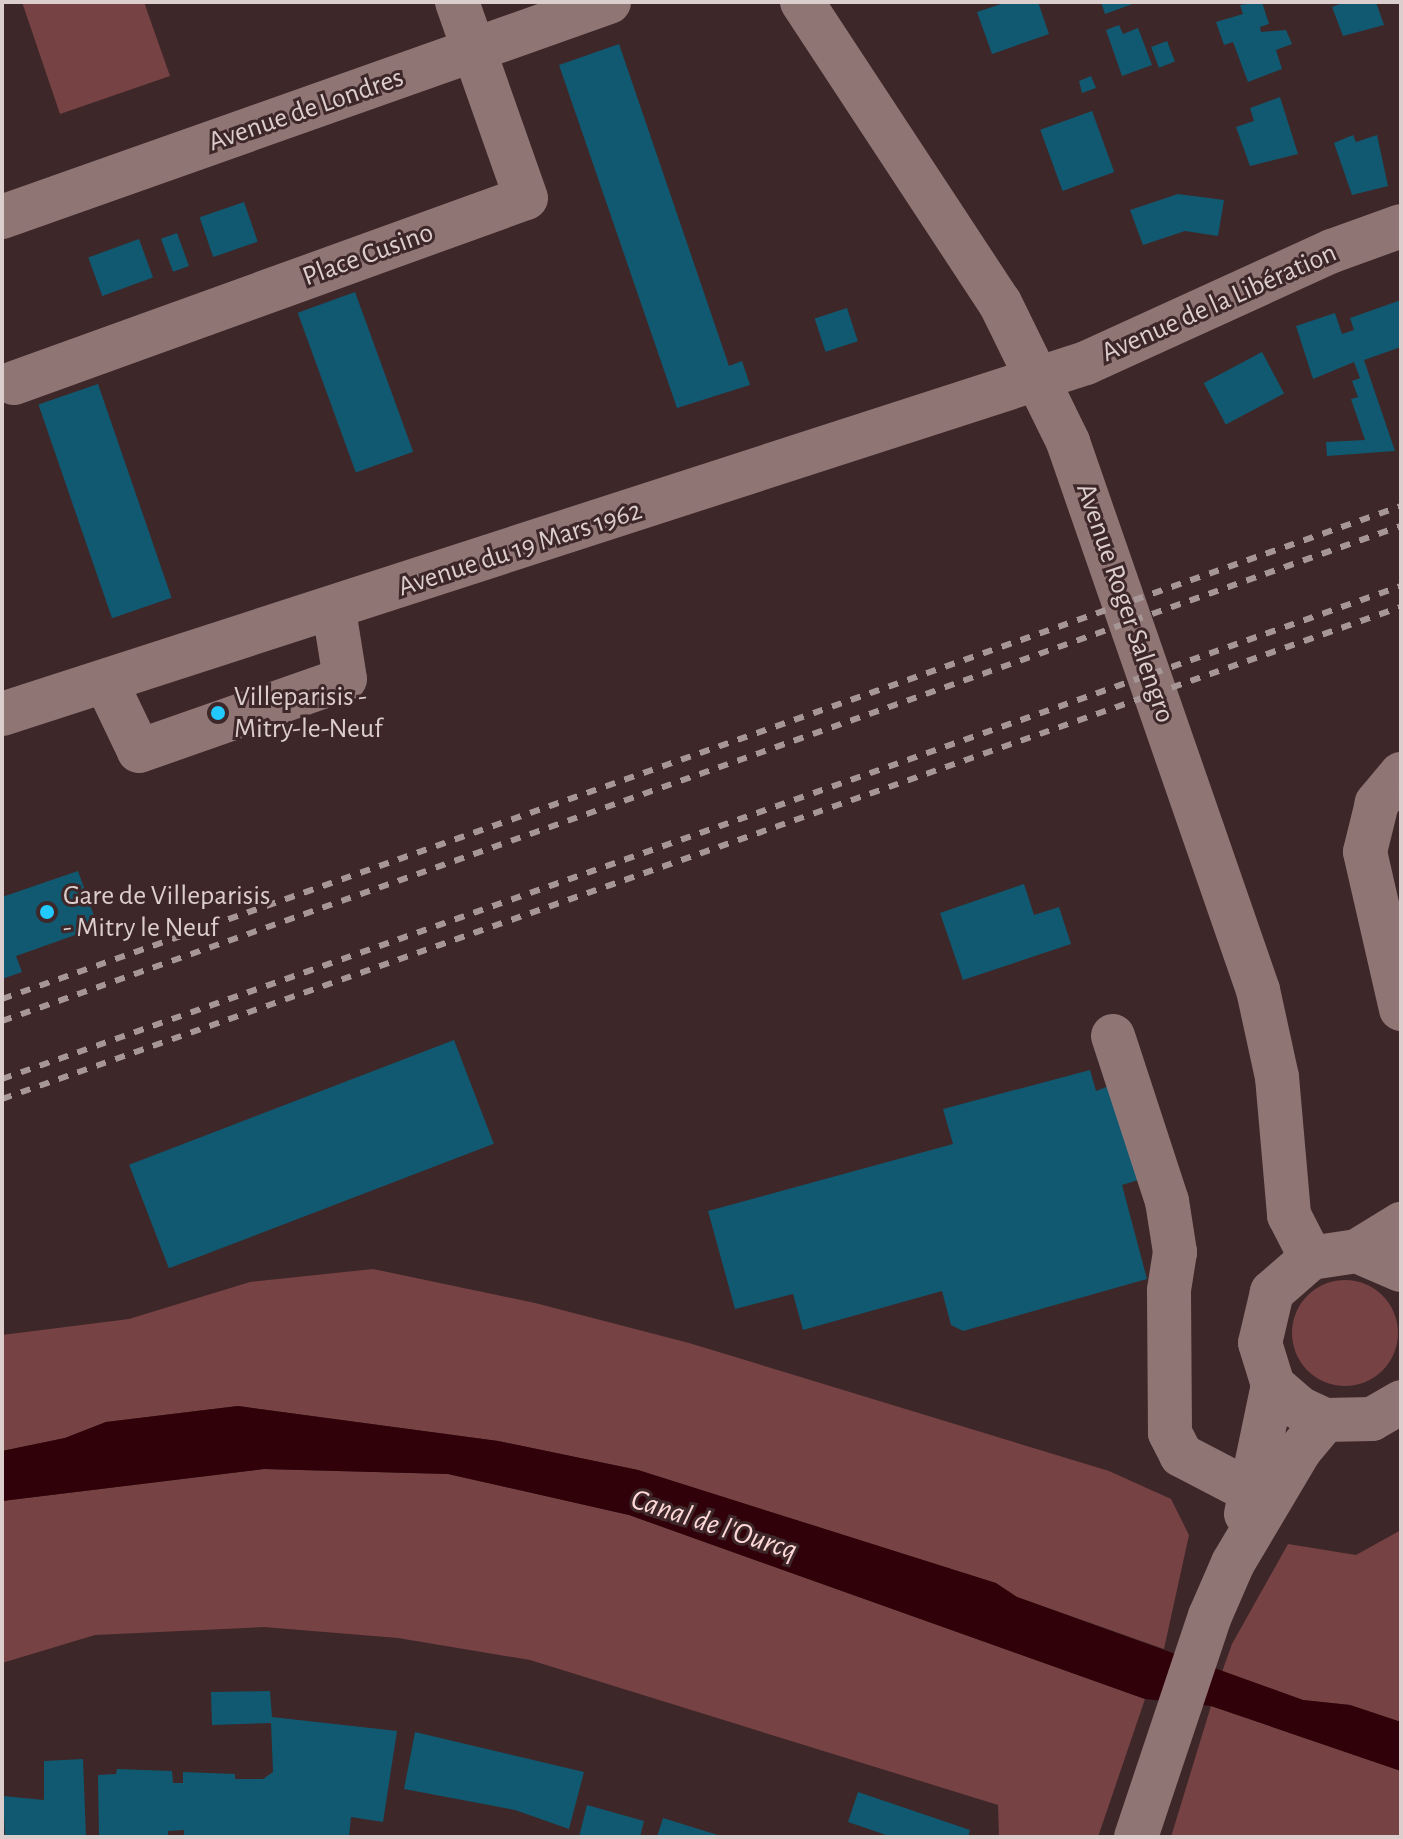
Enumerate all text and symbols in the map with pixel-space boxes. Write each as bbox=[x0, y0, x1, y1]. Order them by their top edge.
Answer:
street label: Avenue de Londres bbox=[204, 61, 408, 159]
street label: Place Cusino bbox=[298, 216, 438, 294]
street label: Avenue de la Libération bbox=[1096, 236, 1342, 370]
street label: Avenue Roger Salengro bbox=[1068, 479, 1182, 727]
street label: Avenue du 19 Mars 1962 bbox=[394, 494, 646, 604]
place label: Villeparisis - Mitry-le-Neuf bbox=[234, 680, 382, 746]
marker: Villeparisis - Mitry-le-Neuf bbox=[209, 704, 227, 722]
place label: Gare de Villeparisis - Mitry le Neuf bbox=[63, 879, 270, 945]
marker: Gare de Villeparisis - Mitry le Neuf bbox=[38, 903, 56, 921]
water label: Canal de l'Ourcq bbox=[626, 1481, 802, 1569]

